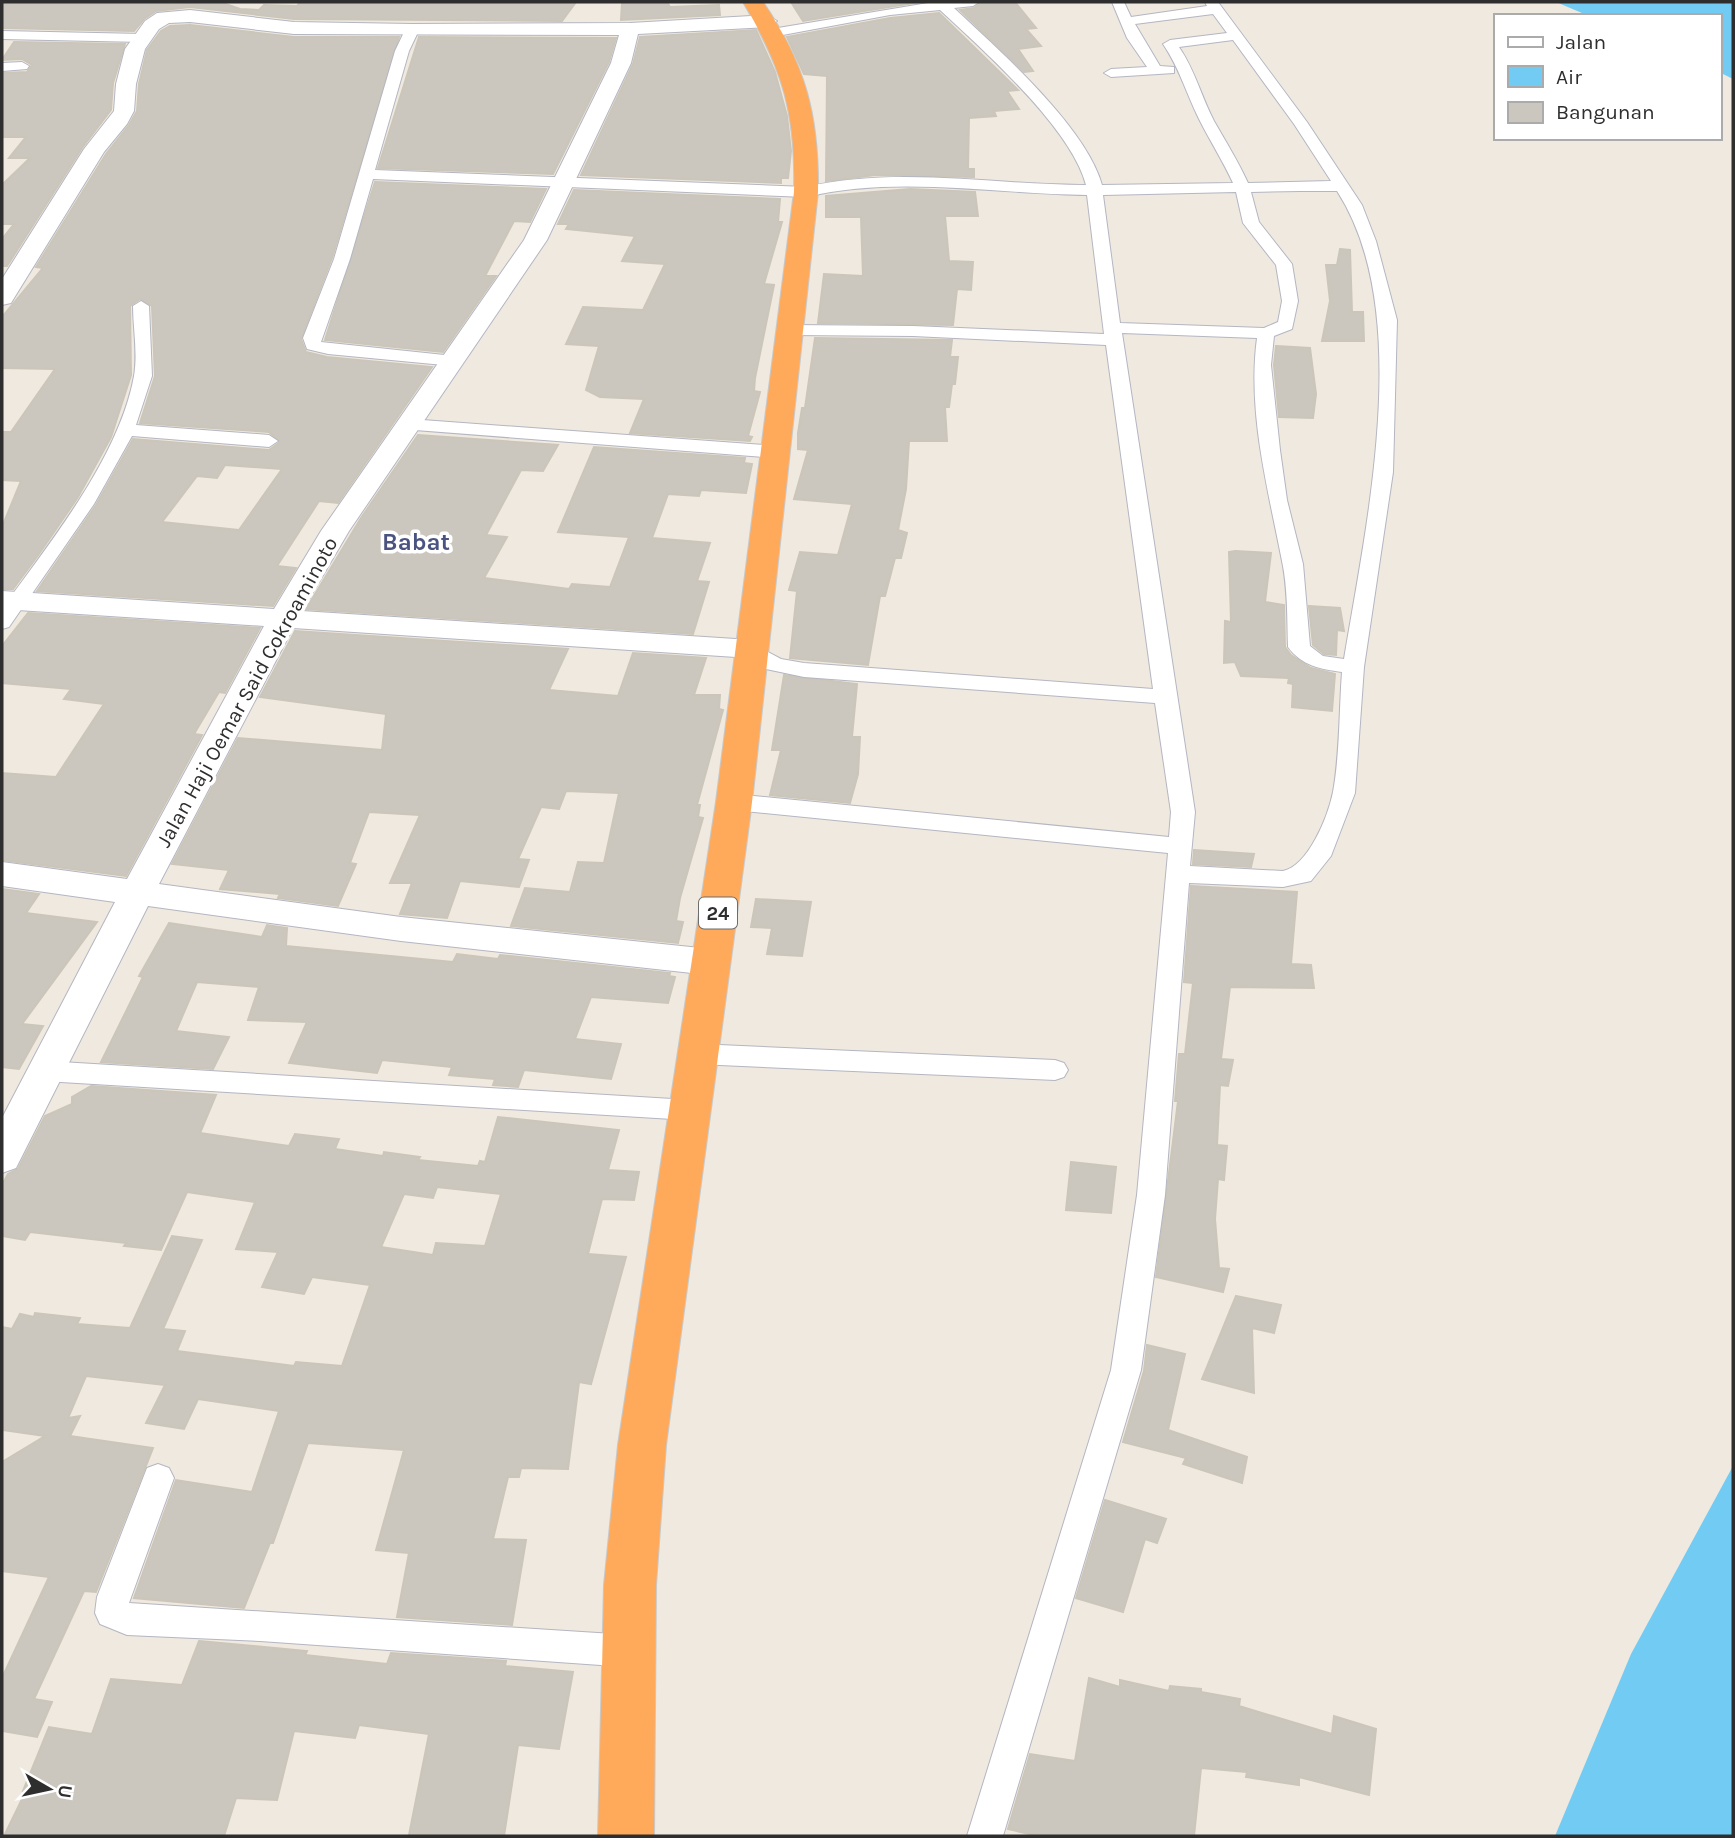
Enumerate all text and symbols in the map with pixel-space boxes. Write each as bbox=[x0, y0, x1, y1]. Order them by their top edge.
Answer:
legend bbox=[1494, 14, 1721, 140]
text: Jalan bbox=[1556, 30, 1606, 54]
text: Air bbox=[1556, 65, 1582, 89]
text: Bangunan bbox=[1556, 100, 1655, 124]
district label: Babat bbox=[382, 528, 450, 556]
street label: Jalan Haji Oemar Said Cokroaminoto bbox=[151, 533, 343, 851]
road number: 24 bbox=[699, 897, 737, 928]
north arrow bbox=[14, 1754, 84, 1824]
text: U bbox=[53, 1783, 77, 1800]

